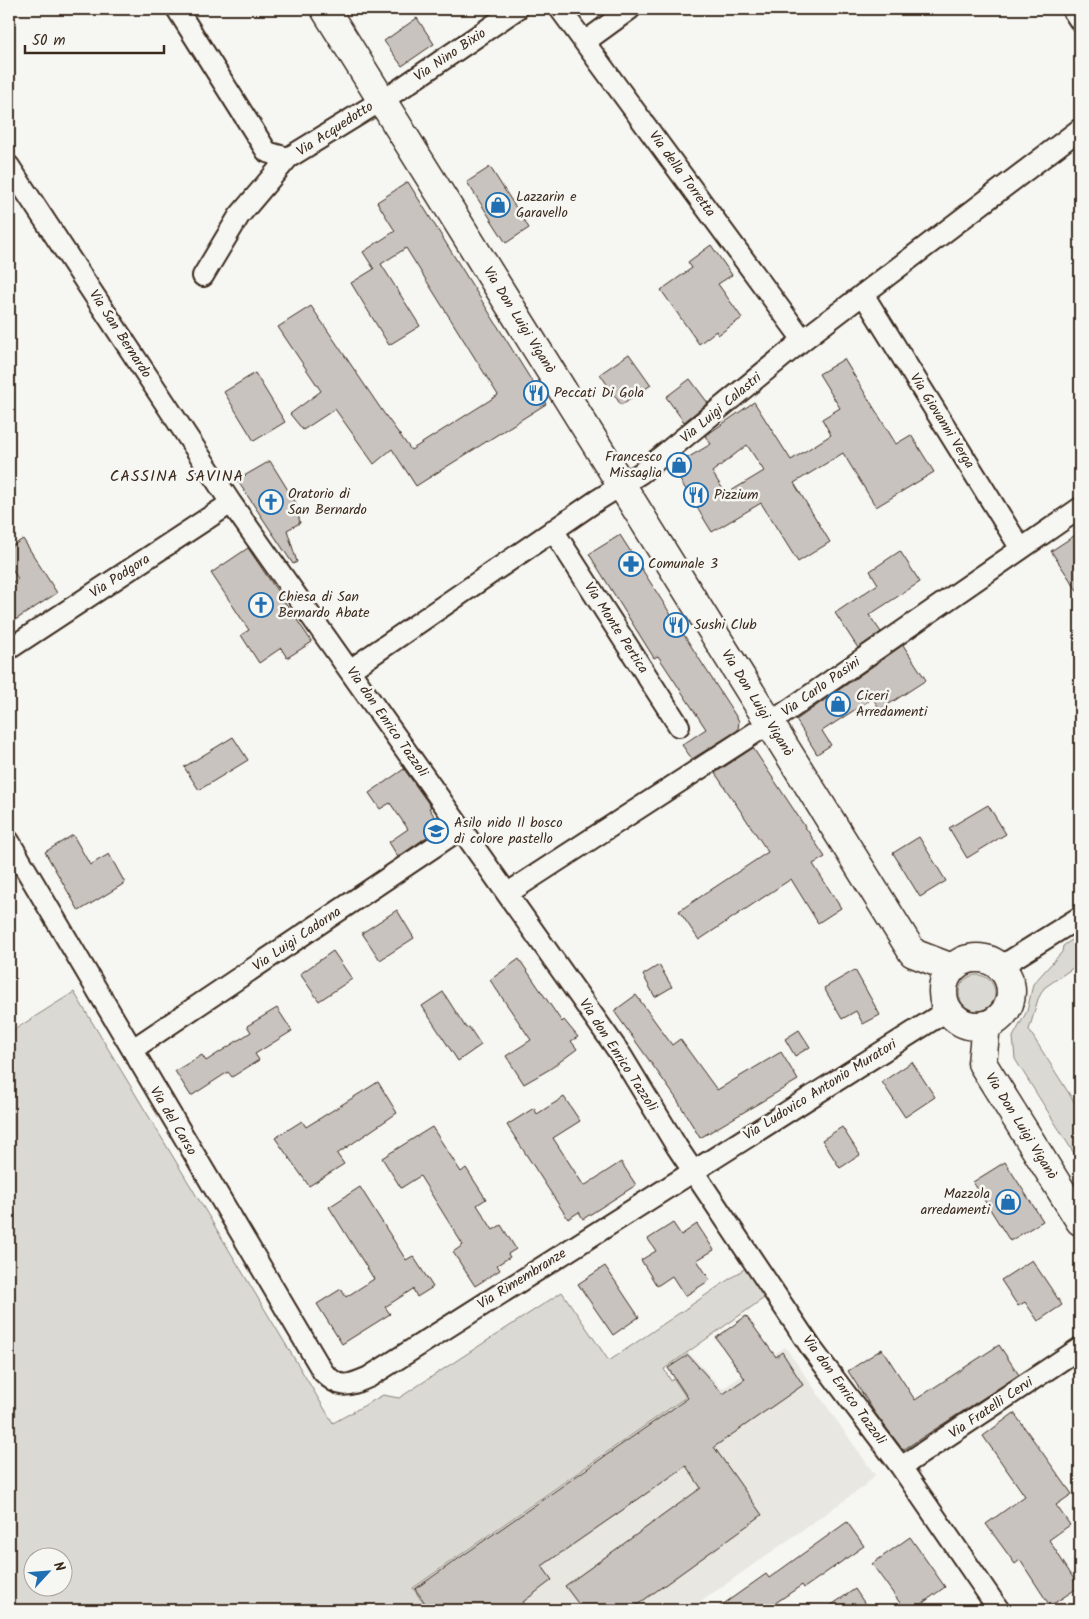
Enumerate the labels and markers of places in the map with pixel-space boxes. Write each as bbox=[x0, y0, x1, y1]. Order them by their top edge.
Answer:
place label: Lazzarin e Garavello bbox=[516, 186, 577, 224]
shop icon: Lazzarin e Garavello bbox=[485, 192, 511, 218]
restaurant icon: Peccati Di Gola bbox=[523, 380, 549, 406]
place label: Peccati Di Gola bbox=[554, 382, 644, 404]
place label: Francesco Missaglia bbox=[605, 446, 662, 484]
shop icon: Francesco Missaglia bbox=[666, 452, 692, 478]
restaurant icon: Pizzium bbox=[683, 482, 709, 508]
place label: Oratorio di San Bernardo bbox=[288, 483, 367, 521]
place label: Pizzium bbox=[714, 484, 758, 506]
church icon: Oratorio di San Bernardo bbox=[258, 489, 284, 515]
pharmacy icon: Comunale 3 bbox=[618, 551, 644, 577]
place label: Comunale 3 bbox=[648, 553, 718, 575]
place label: Chiesa di San Bernardo Abate bbox=[278, 586, 370, 624]
church icon: Chiesa di San Bernardo Abate bbox=[248, 592, 274, 618]
restaurant icon: Sushi Club bbox=[663, 612, 689, 638]
place label: Sushi Club bbox=[694, 614, 757, 636]
place label: Ciceri Arredamenti bbox=[856, 685, 928, 723]
shop icon: Ciceri Arredamenti bbox=[825, 691, 851, 717]
place label: Asilo nido Il bosco di colore pastello bbox=[454, 812, 563, 850]
school or university icon: Asilo nido Il bosco di colore pastello bbox=[423, 818, 449, 844]
place label: Mazzola arredamenti bbox=[921, 1183, 991, 1221]
shop icon: Mazzola arredamenti bbox=[995, 1189, 1021, 1215]

